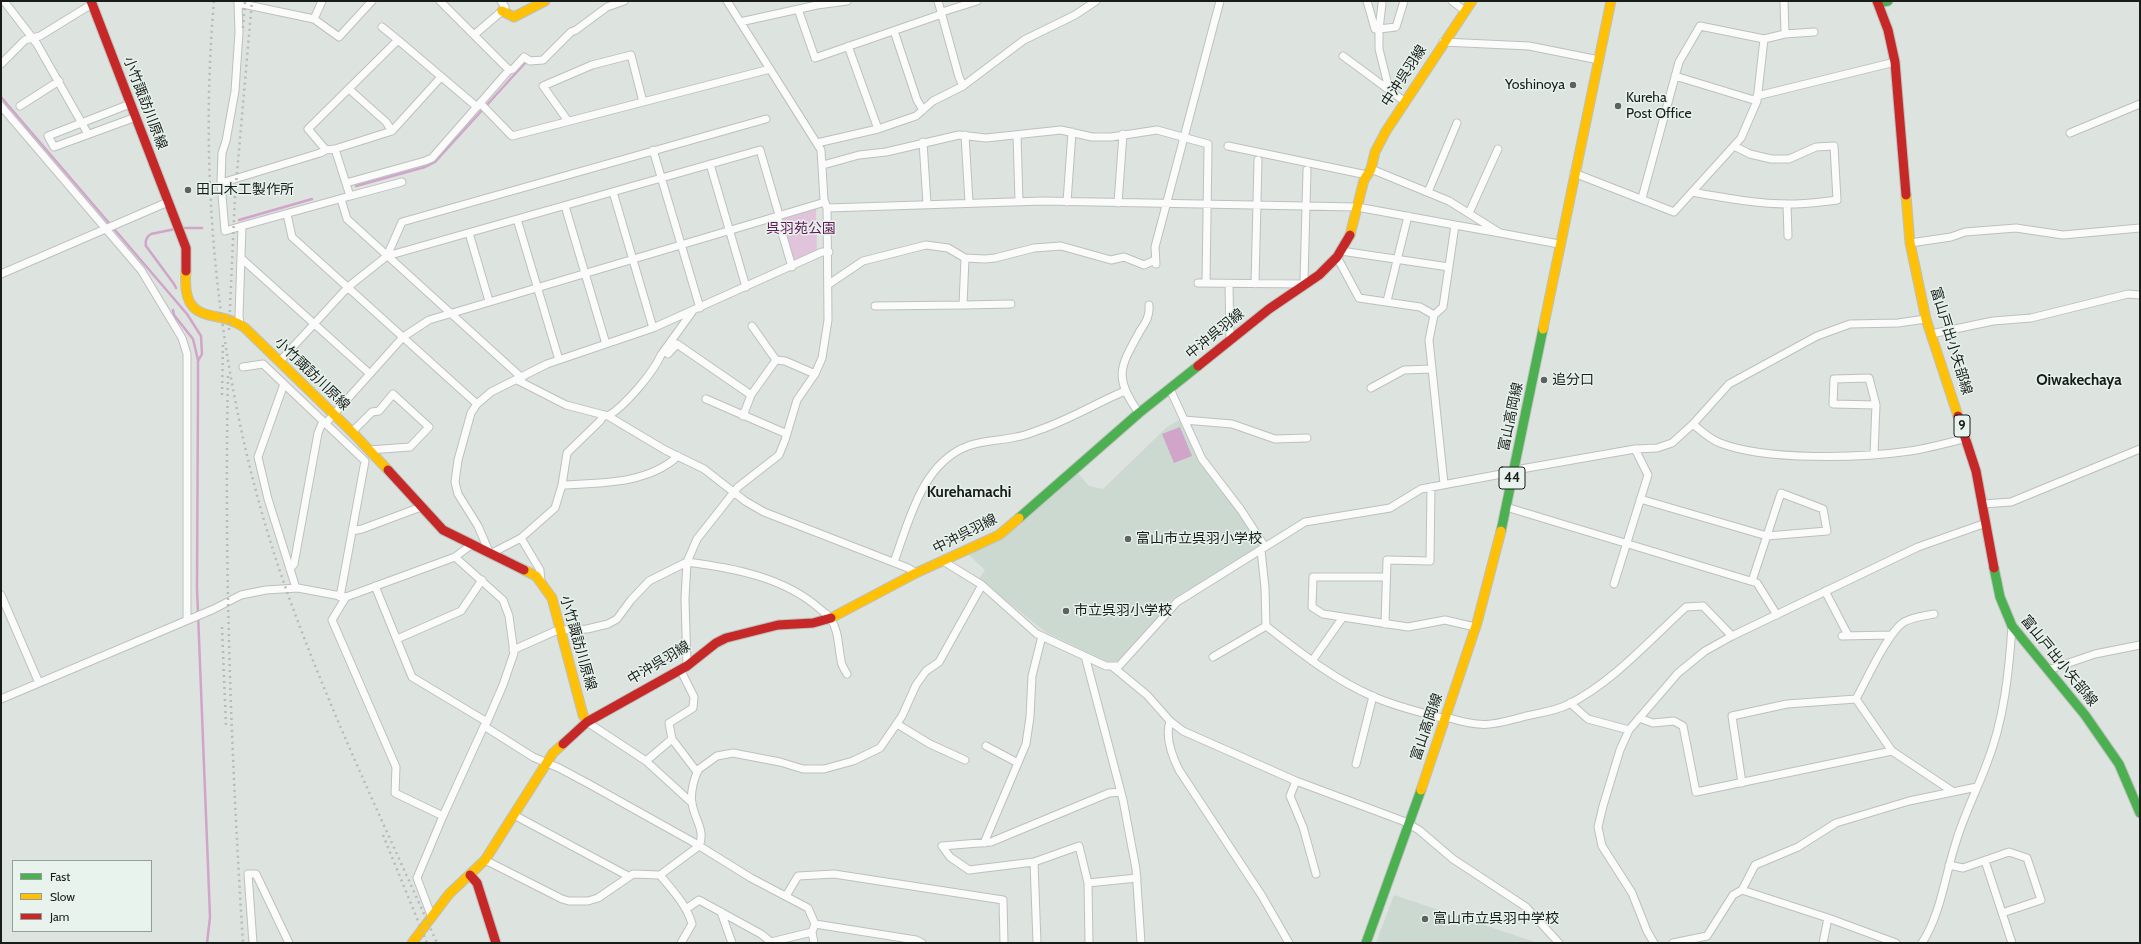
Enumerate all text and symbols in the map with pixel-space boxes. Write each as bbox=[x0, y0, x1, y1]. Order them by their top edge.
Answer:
street label: 中沖呉羽線 bbox=[1378, 42, 1430, 110]
street label: 小竹諏訪川原線 bbox=[120, 54, 170, 152]
place label: Yoshinoya bbox=[1505, 77, 1565, 93]
marker: Yoshinoya bbox=[1568, 80, 1578, 90]
place label: Kureha Post Office bbox=[1626, 90, 1692, 122]
marker: Kureha Post Office bbox=[1613, 101, 1623, 111]
place label: 田口木工製作所 bbox=[196, 182, 294, 198]
marker: 田口木工製作所 bbox=[183, 185, 193, 195]
park label: 呉羽苑公園 bbox=[766, 221, 836, 237]
street label: 富山戸出小矢部線 bbox=[1927, 285, 1975, 397]
street label: 中沖呉羽線 bbox=[1183, 305, 1247, 363]
street label: 小竹諏訪川原線 bbox=[271, 334, 353, 414]
place label: 追分口 bbox=[1552, 372, 1594, 388]
district label: Oiwakechaya bbox=[2036, 372, 2122, 390]
marker: 追分口 bbox=[1539, 375, 1549, 385]
street label: 富山高岡線 bbox=[1496, 381, 1526, 453]
road number: 9 bbox=[1954, 415, 1970, 437]
road number: 44 bbox=[1499, 467, 1525, 489]
district label: Kurehamachi bbox=[927, 484, 1011, 502]
street label: 中沖呉羽線 bbox=[930, 511, 1000, 557]
place label: 富山市立呉羽小学校 bbox=[1136, 531, 1262, 547]
marker: 富山市立呉羽小学校 bbox=[1123, 534, 1133, 544]
street label: 小竹諏訪川原線 bbox=[556, 594, 600, 692]
place label: 市立呉羽小学校 bbox=[1074, 603, 1172, 619]
marker: 市立呉羽小学校 bbox=[1061, 606, 1071, 616]
street label: 富山戸出小矢部線 bbox=[2017, 612, 2101, 710]
street label: 中沖呉羽線 bbox=[625, 638, 693, 688]
street label: 富山高岡線 bbox=[1408, 691, 1446, 763]
legend bbox=[12, 860, 152, 932]
text: Fast bbox=[50, 869, 70, 884]
text: Slow bbox=[50, 889, 75, 904]
text: Jam bbox=[50, 909, 69, 924]
place label: 富山市立呉羽中学校 bbox=[1433, 911, 1559, 927]
marker: 富山市立呉羽中学校 bbox=[1420, 914, 1430, 924]

